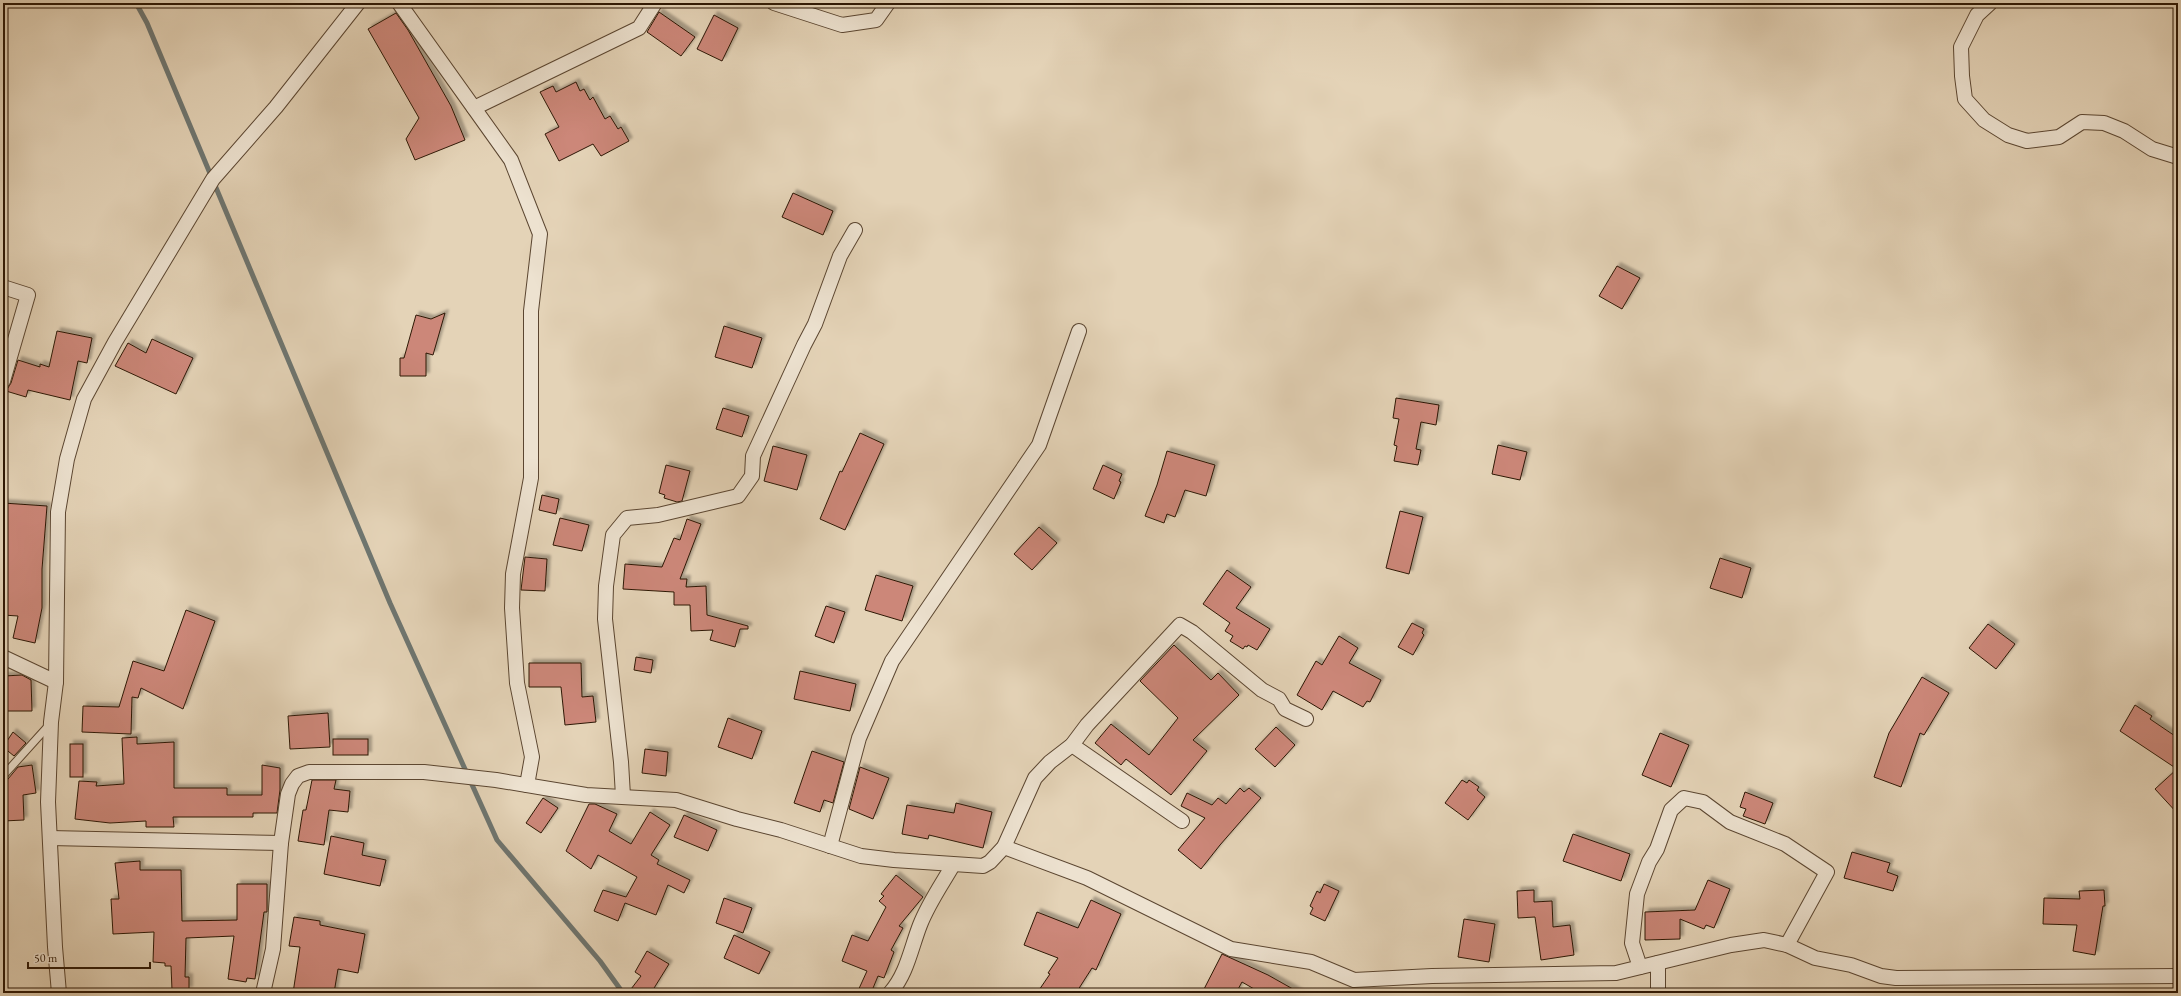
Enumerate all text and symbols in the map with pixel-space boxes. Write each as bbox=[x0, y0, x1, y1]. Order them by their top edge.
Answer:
scale bar bbox=[28, 944, 150, 970]
text: 50 m bbox=[34, 950, 58, 966]

